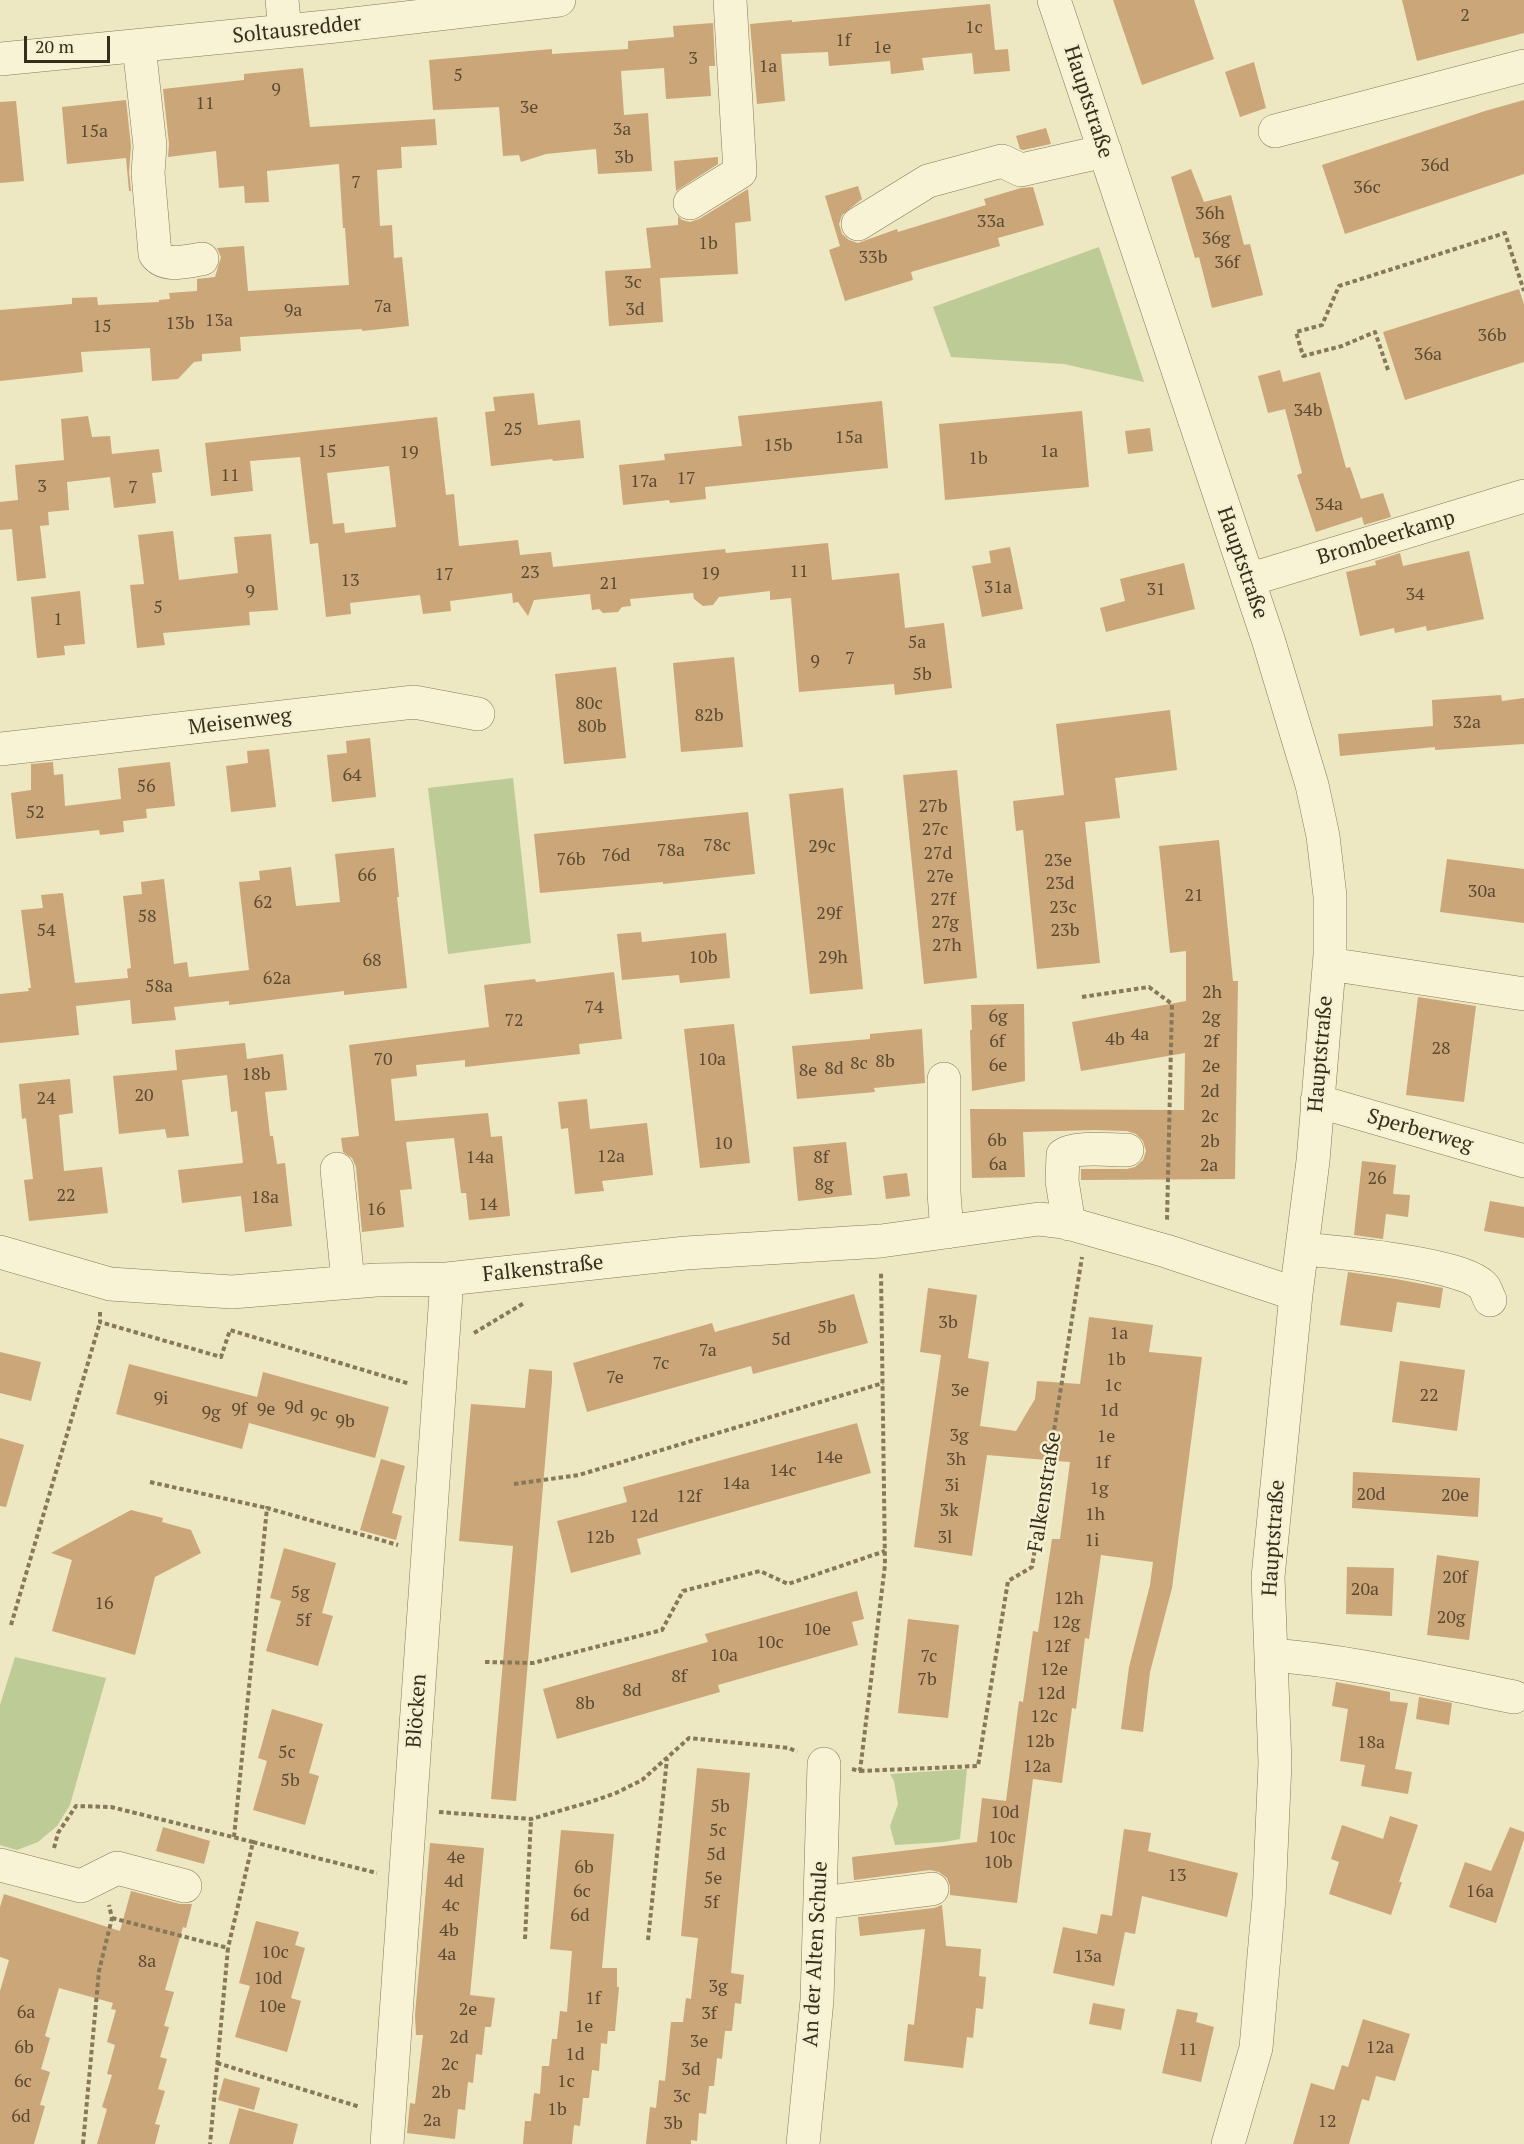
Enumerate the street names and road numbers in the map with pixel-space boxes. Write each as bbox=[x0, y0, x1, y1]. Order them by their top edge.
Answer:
street label: Soltausredder bbox=[231, 11, 363, 49]
street label: Hauptstraße bbox=[1058, 43, 1118, 161]
street label: Hauptstraße bbox=[1211, 504, 1273, 622]
street label: Brombeerkamp bbox=[1314, 505, 1458, 571]
street label: Meisenweg bbox=[187, 703, 293, 741]
street label: Hauptstraße bbox=[1303, 995, 1339, 1113]
street label: Sperberweg bbox=[1364, 1104, 1476, 1158]
street label: Falkenstraße bbox=[481, 1250, 605, 1288]
street label: Falkenstraße bbox=[1023, 1430, 1067, 1554]
street label: Hauptstraße bbox=[1257, 1479, 1291, 1597]
street label: Blöcken bbox=[402, 1673, 432, 1749]
street label: An der Alten Schule bbox=[799, 1860, 833, 2048]

